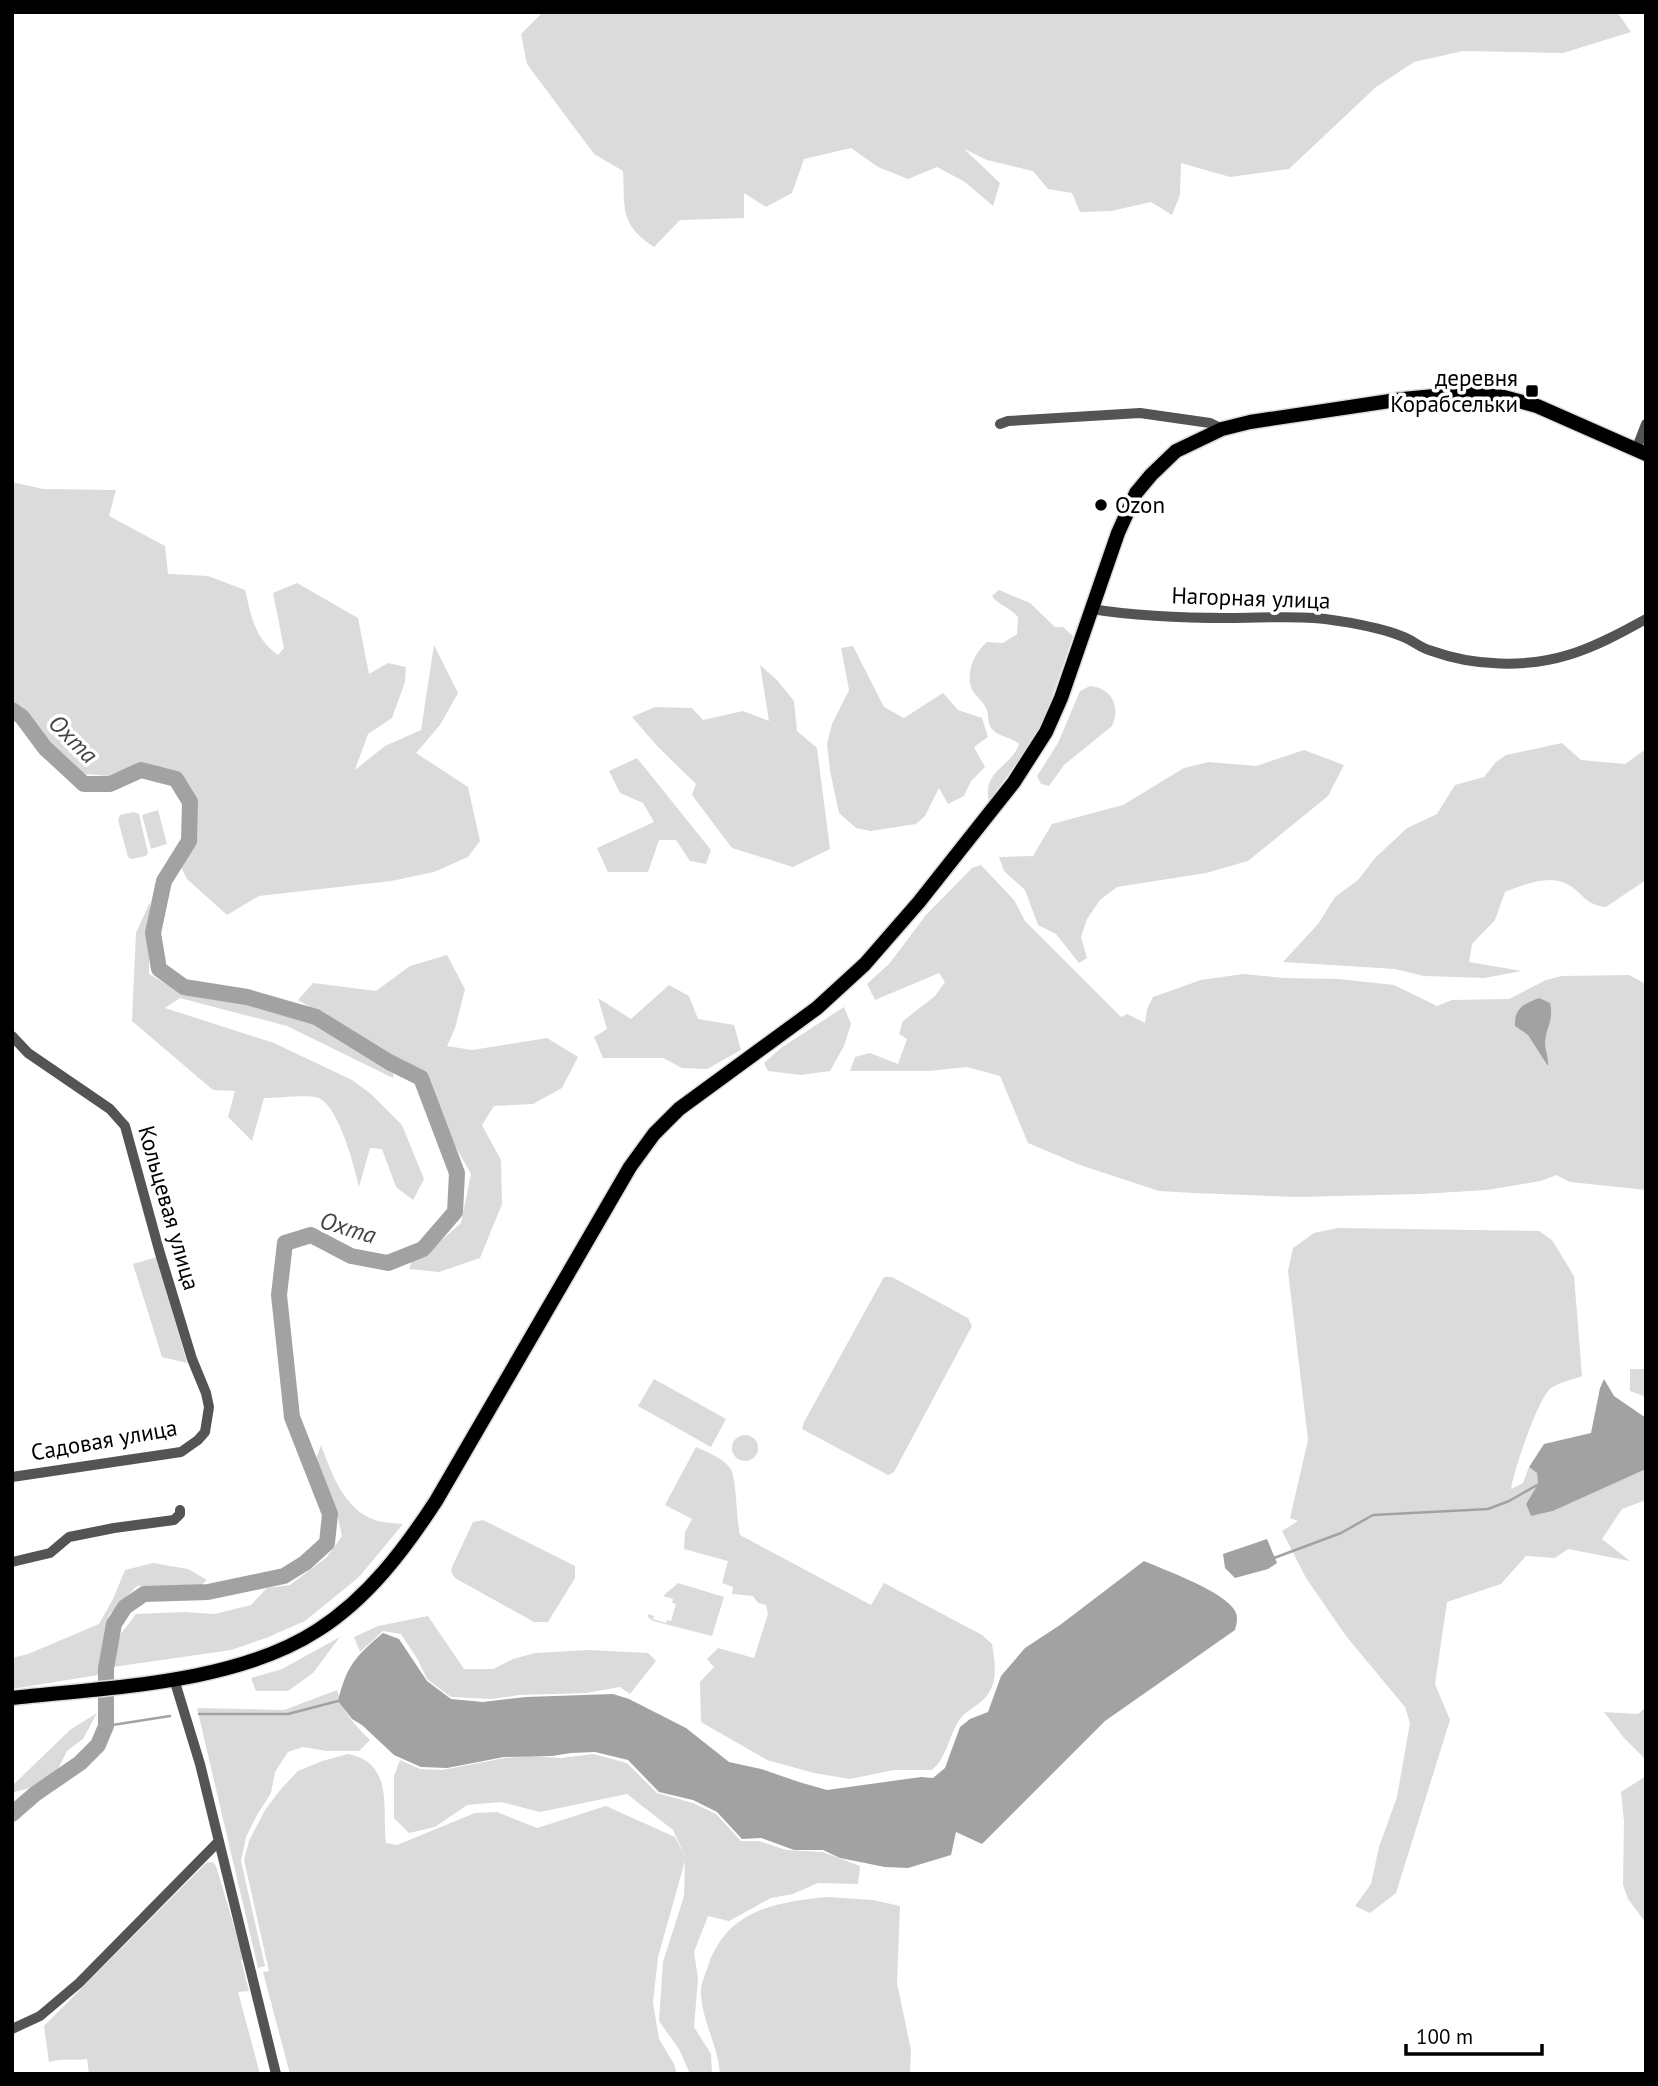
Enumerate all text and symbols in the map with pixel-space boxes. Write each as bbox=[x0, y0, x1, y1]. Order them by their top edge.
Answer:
place label: деревня Корабсельки bbox=[1390, 363, 1518, 418]
marker: деревня Корабсельки bbox=[1524, 383, 1540, 399]
place label: Ozon bbox=[1115, 490, 1165, 519]
marker: Ozon bbox=[1093, 497, 1109, 513]
street label: Нагорная улица bbox=[1171, 580, 1331, 615]
water label: Охта bbox=[42, 707, 105, 770]
street label: Кольцевая улица bbox=[132, 1122, 207, 1293]
water label: Охта bbox=[316, 1204, 380, 1251]
street label: Садовая улица bbox=[29, 1412, 179, 1467]
scale bar bbox=[1406, 2012, 1542, 2056]
text: 100 m bbox=[1416, 2023, 1473, 2050]

